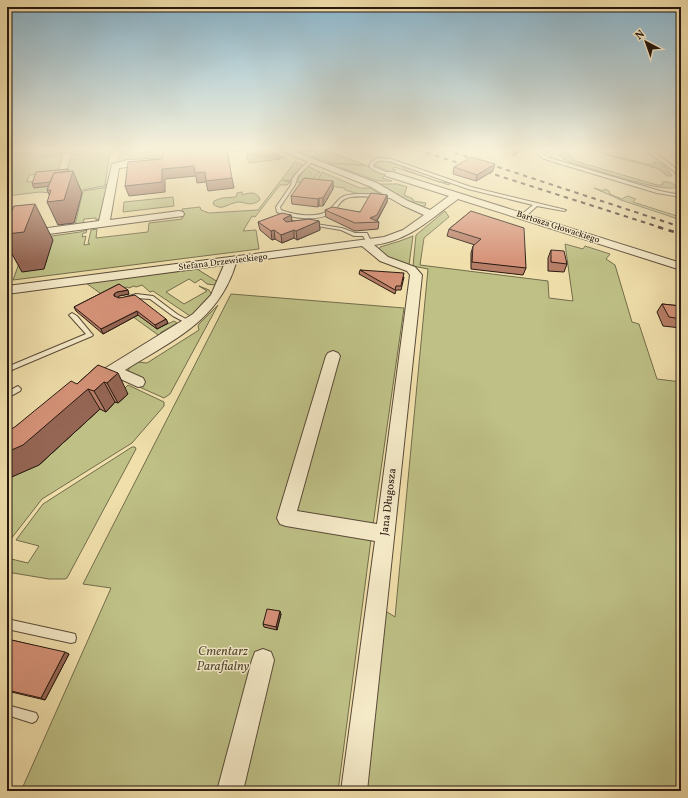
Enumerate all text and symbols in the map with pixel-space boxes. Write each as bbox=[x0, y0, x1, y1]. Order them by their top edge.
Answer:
north arrow bbox=[626, 22, 666, 62]
text: N bbox=[632, 27, 648, 44]
street label: Bartosza Głowackiego bbox=[515, 207, 602, 247]
street label: Stefana Drzewieckiego bbox=[178, 250, 268, 274]
street label: Jana Długosza bbox=[377, 467, 401, 537]
park label: Cmentarz Parafialny bbox=[197, 643, 250, 676]

